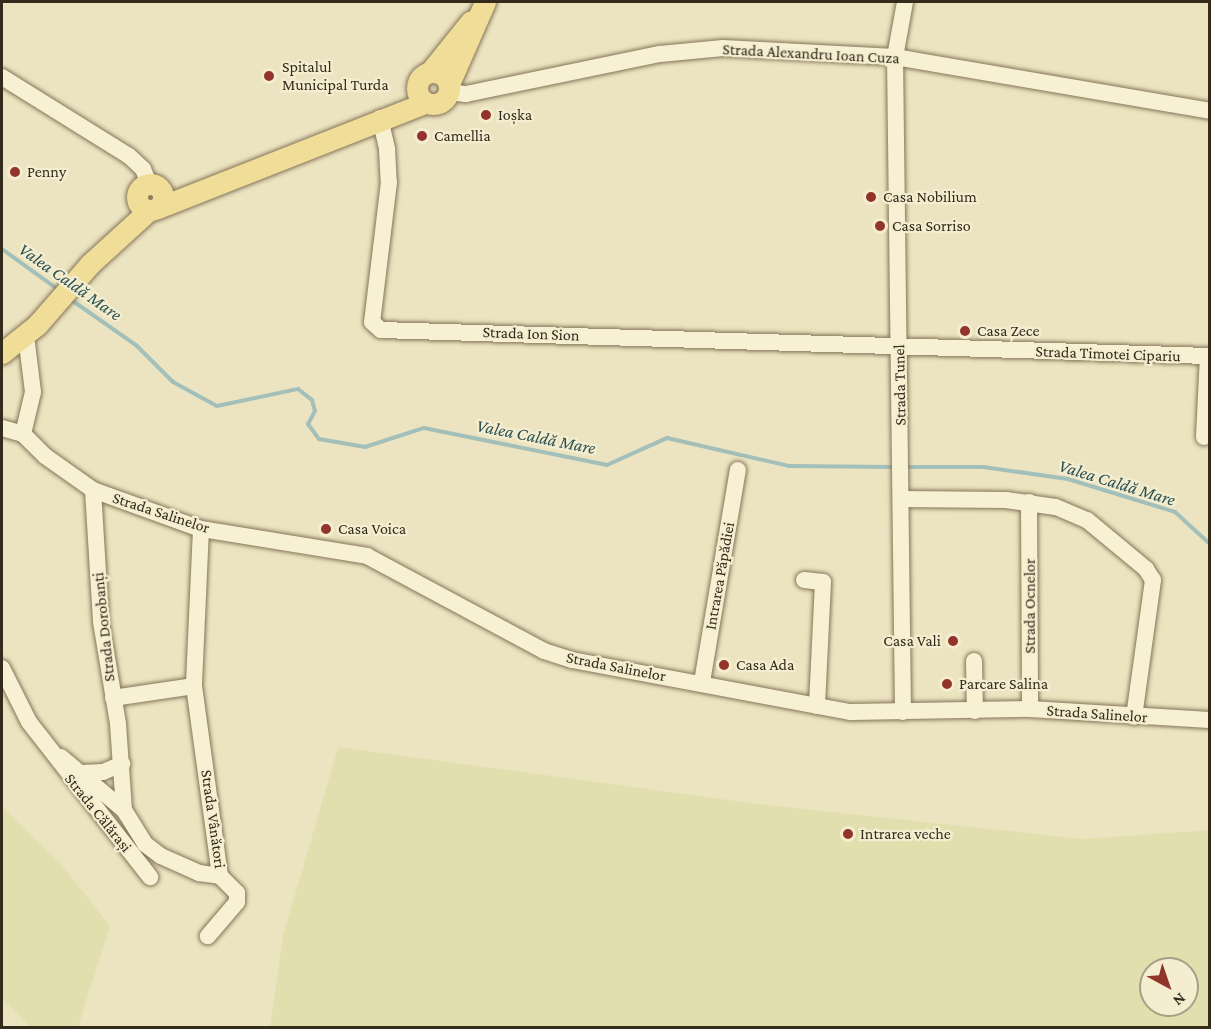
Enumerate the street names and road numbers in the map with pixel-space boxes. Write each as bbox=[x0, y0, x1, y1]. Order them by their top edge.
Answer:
street label: Strada Alexandru Ioan Cuza bbox=[722, 40, 900, 68]
street label: Strada Ion Sion bbox=[482, 323, 580, 345]
street label: Strada Timotei Cipariu bbox=[1035, 342, 1181, 366]
street label: Strada Tunel bbox=[890, 344, 910, 426]
street label: Strada Salinelor bbox=[110, 488, 212, 538]
street label: Intrarea Păpădiei bbox=[701, 521, 739, 631]
street label: Strada Ocnelor bbox=[1020, 558, 1040, 654]
street label: Strada Dorobanți bbox=[89, 571, 119, 683]
street label: Strada Salinelor bbox=[565, 648, 667, 686]
street label: Strada Salinelor bbox=[1046, 701, 1148, 727]
street label: Strada Vânători bbox=[197, 769, 229, 869]
street label: Strada Călărași bbox=[60, 770, 136, 856]

